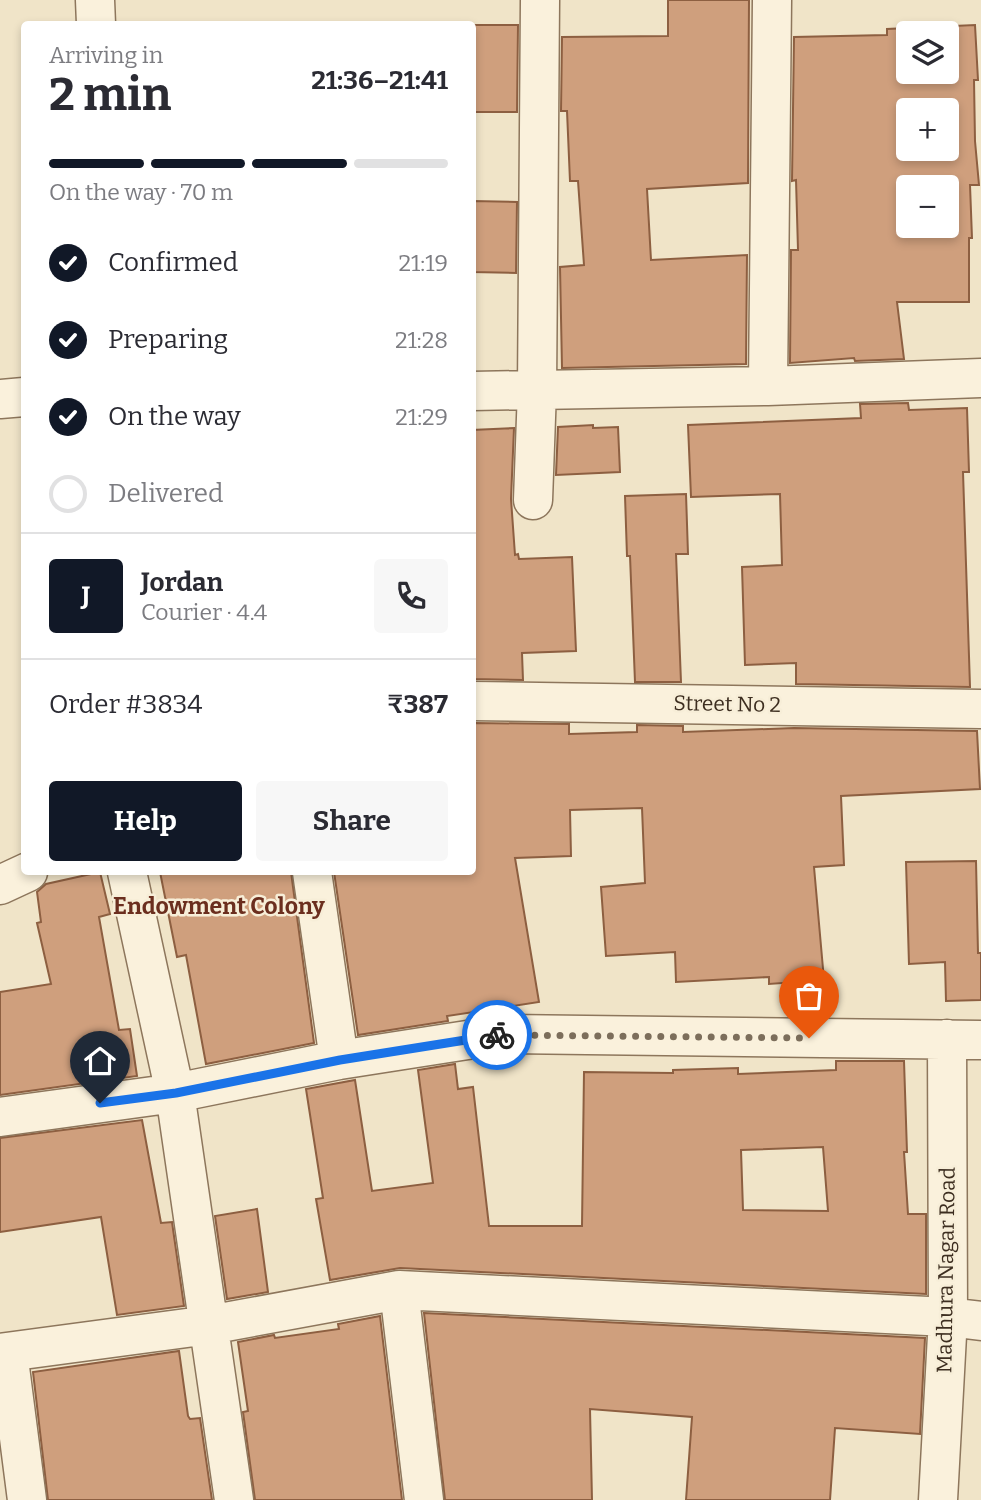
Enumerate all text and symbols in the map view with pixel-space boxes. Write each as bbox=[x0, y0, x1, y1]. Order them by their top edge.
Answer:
map controls bbox=[896, 21, 959, 238]
button: layers bbox=[896, 21, 959, 84]
text: Arriving in bbox=[49, 41, 163, 69]
text: 21:36–21:41 bbox=[311, 65, 448, 96]
text: 2 min bbox=[49, 67, 171, 122]
button: + bbox=[896, 98, 959, 161]
button: − bbox=[896, 175, 959, 238]
text: On the way · 70 m bbox=[49, 178, 233, 206]
icon: check bbox=[49, 244, 87, 282]
text: Confirmed bbox=[108, 247, 238, 278]
text: 21:19 bbox=[398, 249, 448, 277]
icon: check bbox=[49, 321, 87, 359]
text: Preparing bbox=[108, 324, 228, 355]
text: 21:28 bbox=[395, 326, 448, 354]
icon: check bbox=[49, 398, 87, 436]
text: On the way bbox=[108, 401, 241, 432]
text: 21:29 bbox=[395, 403, 448, 431]
text: Delivered bbox=[108, 478, 223, 509]
button: phone bbox=[374, 559, 448, 633]
text: Jordan bbox=[141, 567, 223, 598]
text: J bbox=[82, 581, 90, 612]
text: Courier · 4.4 bbox=[141, 598, 267, 626]
text: Order #3834 bbox=[49, 689, 203, 720]
text: ₹387 bbox=[387, 689, 448, 720]
street label: Street No 2 bbox=[673, 690, 781, 718]
button: Help bbox=[49, 781, 242, 861]
button: Share bbox=[256, 781, 448, 861]
district label: Endowment Colony bbox=[113, 892, 325, 920]
pin bbox=[779, 966, 839, 1038]
icon: bag bbox=[790, 977, 828, 1015]
courier bbox=[462, 1000, 532, 1070]
icon: bike bbox=[478, 1016, 516, 1054]
pin bbox=[70, 1031, 130, 1103]
icon: home bbox=[81, 1042, 119, 1080]
street label: Madhura Nagar Road bbox=[931, 1167, 961, 1373]

